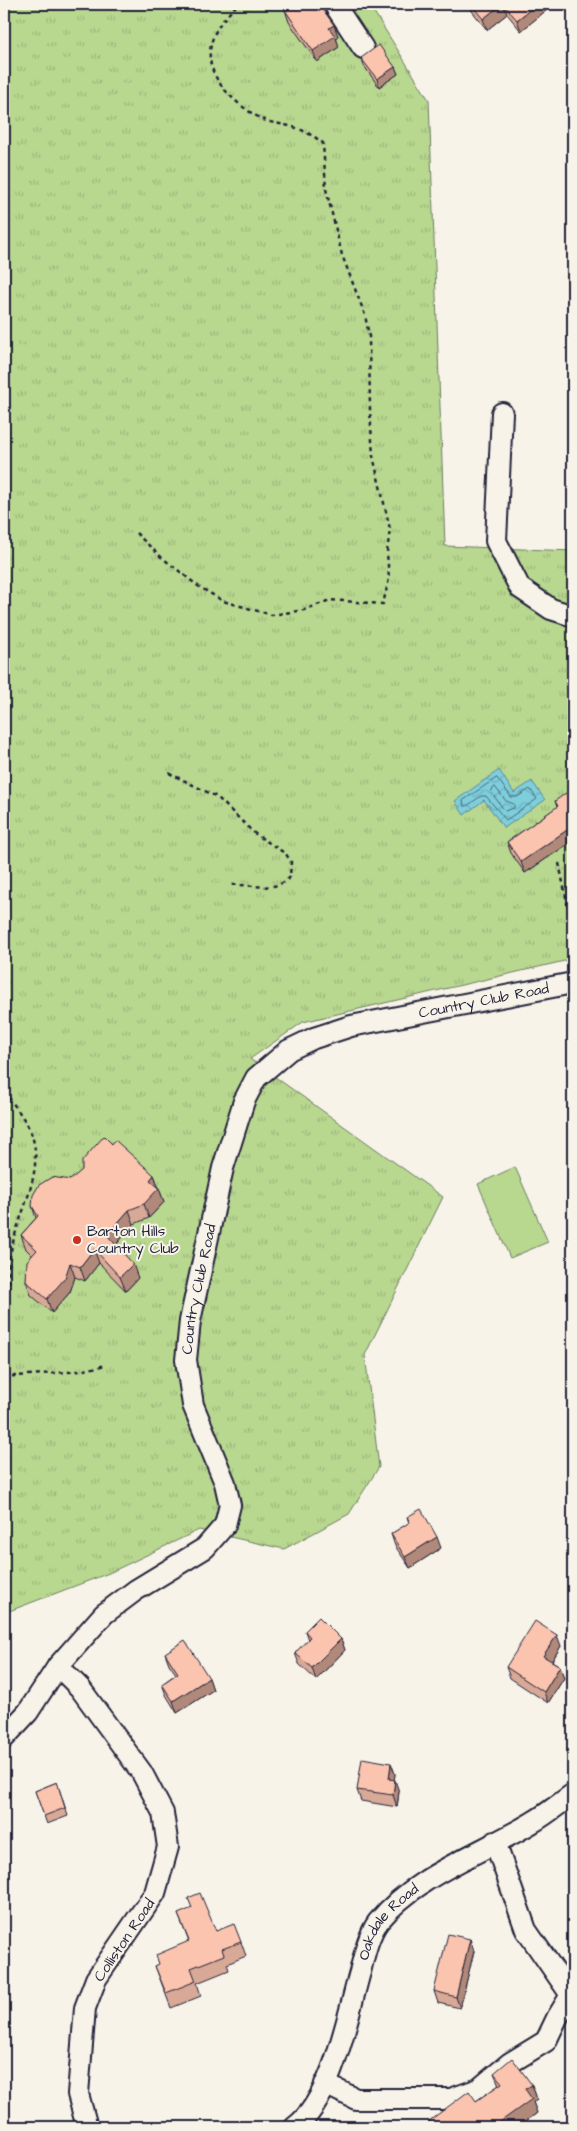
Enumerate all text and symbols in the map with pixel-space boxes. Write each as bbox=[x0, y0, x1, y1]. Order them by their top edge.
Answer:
street label: Country Club Road bbox=[417, 978, 551, 1024]
place label: Barton Hills Country Club bbox=[87, 1221, 179, 1260]
street label: Country Club Road bbox=[177, 1222, 222, 1355]
marker: Barton Hills Country Club bbox=[71, 1234, 83, 1246]
street label: Oakdale Road bbox=[353, 1878, 423, 1963]
street label: Colliston Road bbox=[89, 1894, 160, 1986]

